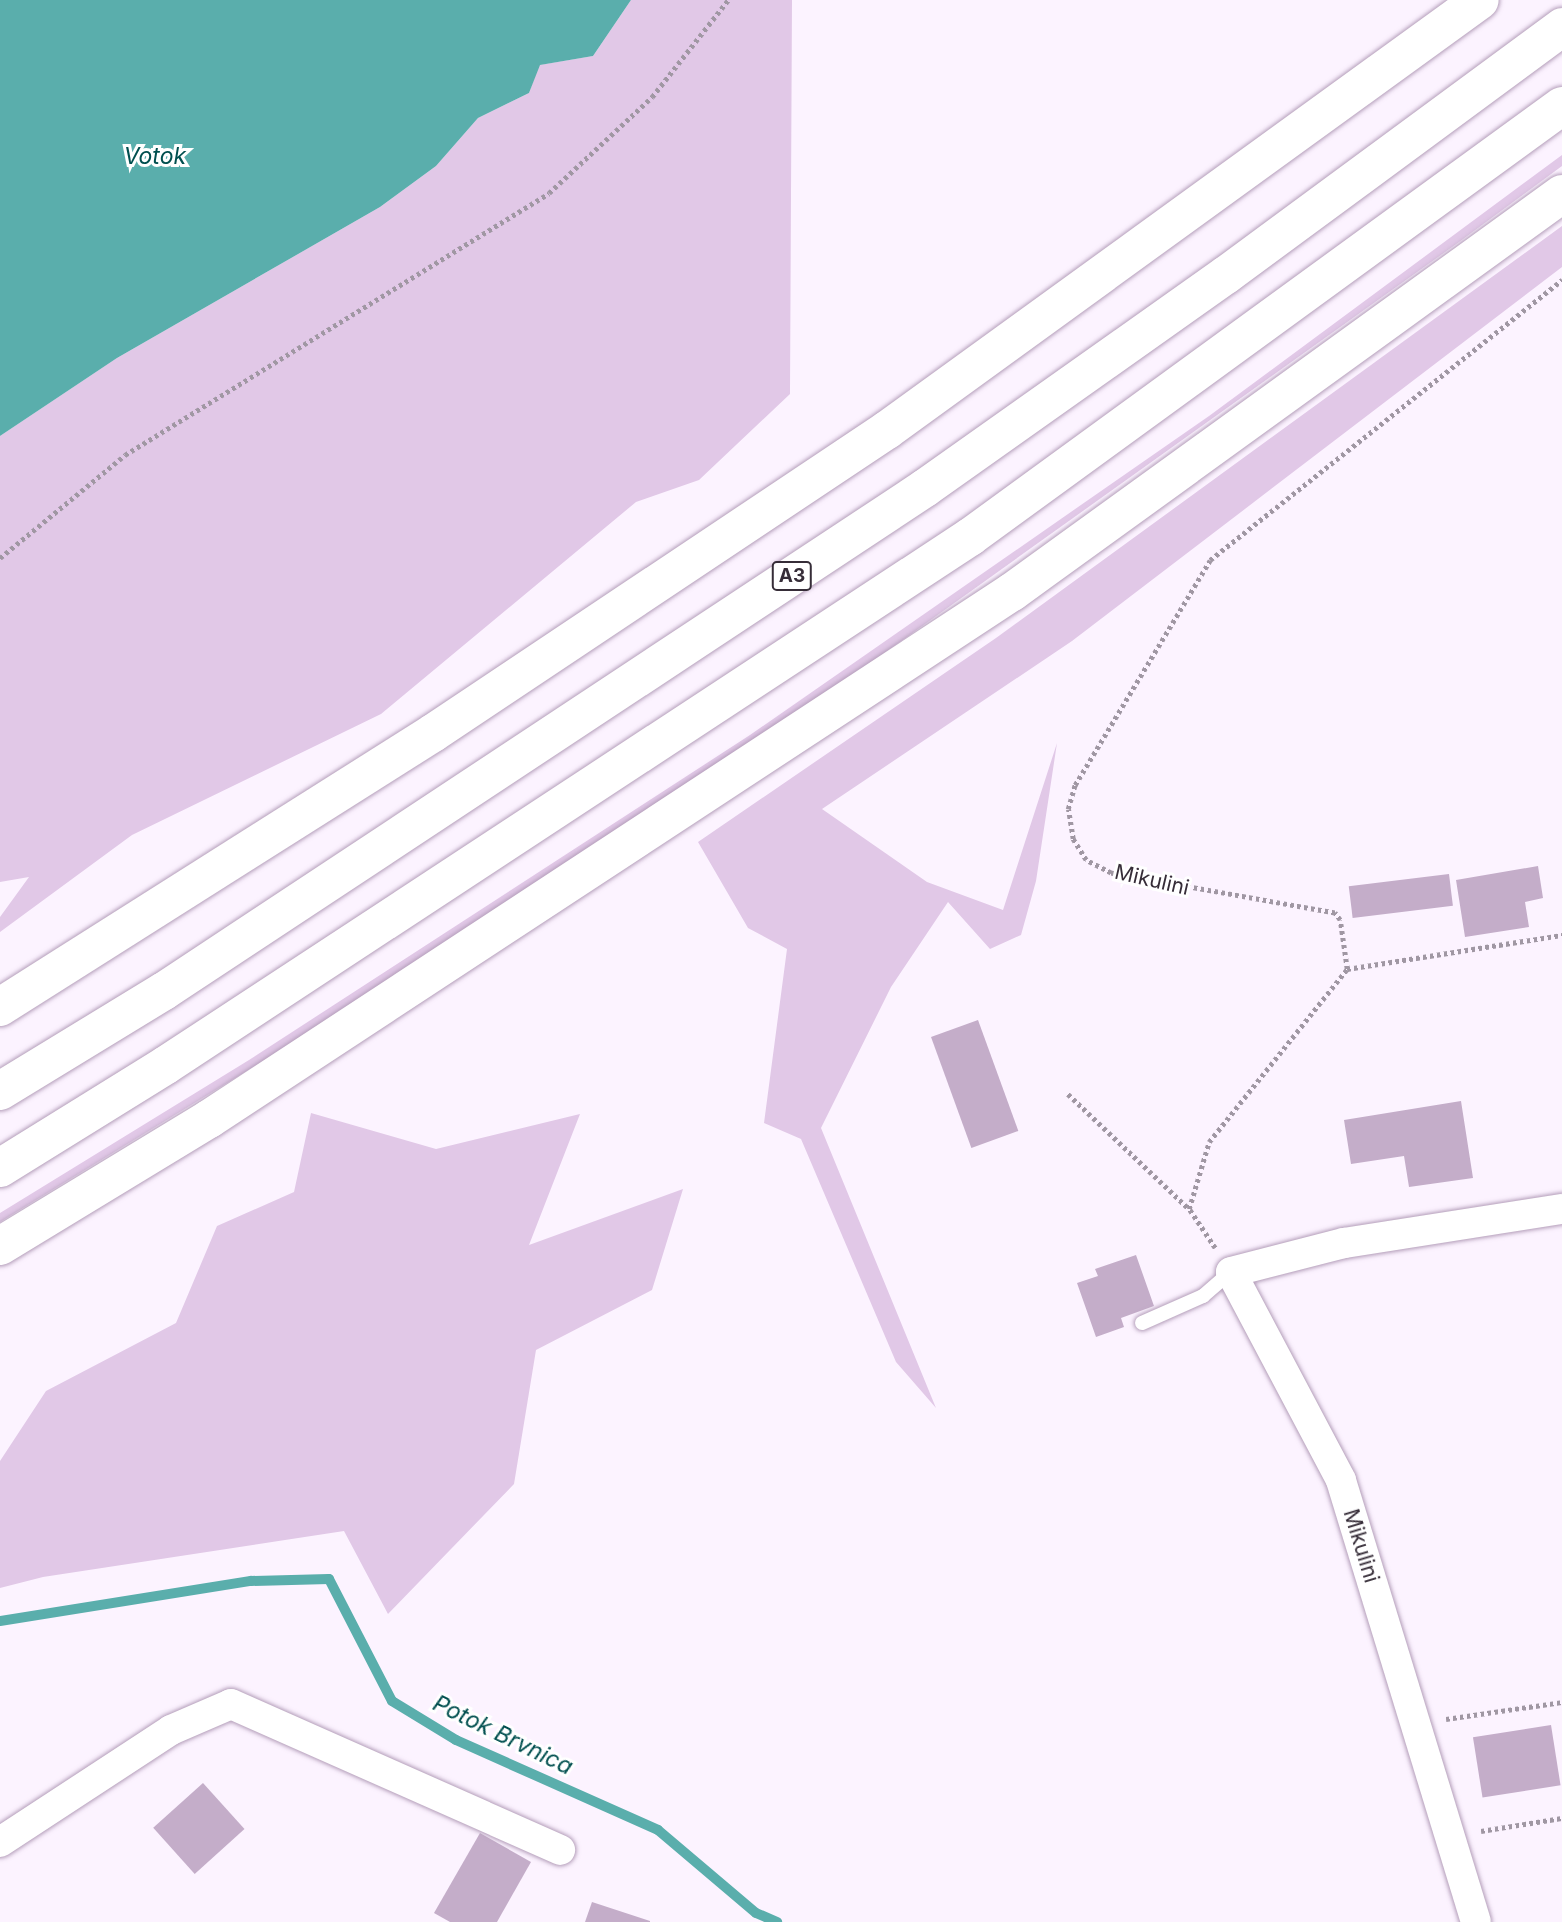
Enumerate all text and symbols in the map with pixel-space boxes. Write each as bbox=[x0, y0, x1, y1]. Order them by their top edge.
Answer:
water label: Votok bbox=[124, 142, 186, 170]
road number: A3 bbox=[771, 561, 813, 592]
street label: Mikulini bbox=[1112, 859, 1192, 901]
street label: Mikulini bbox=[1338, 1506, 1384, 1586]
water label: Potok Brvnica bbox=[429, 1689, 577, 1781]

